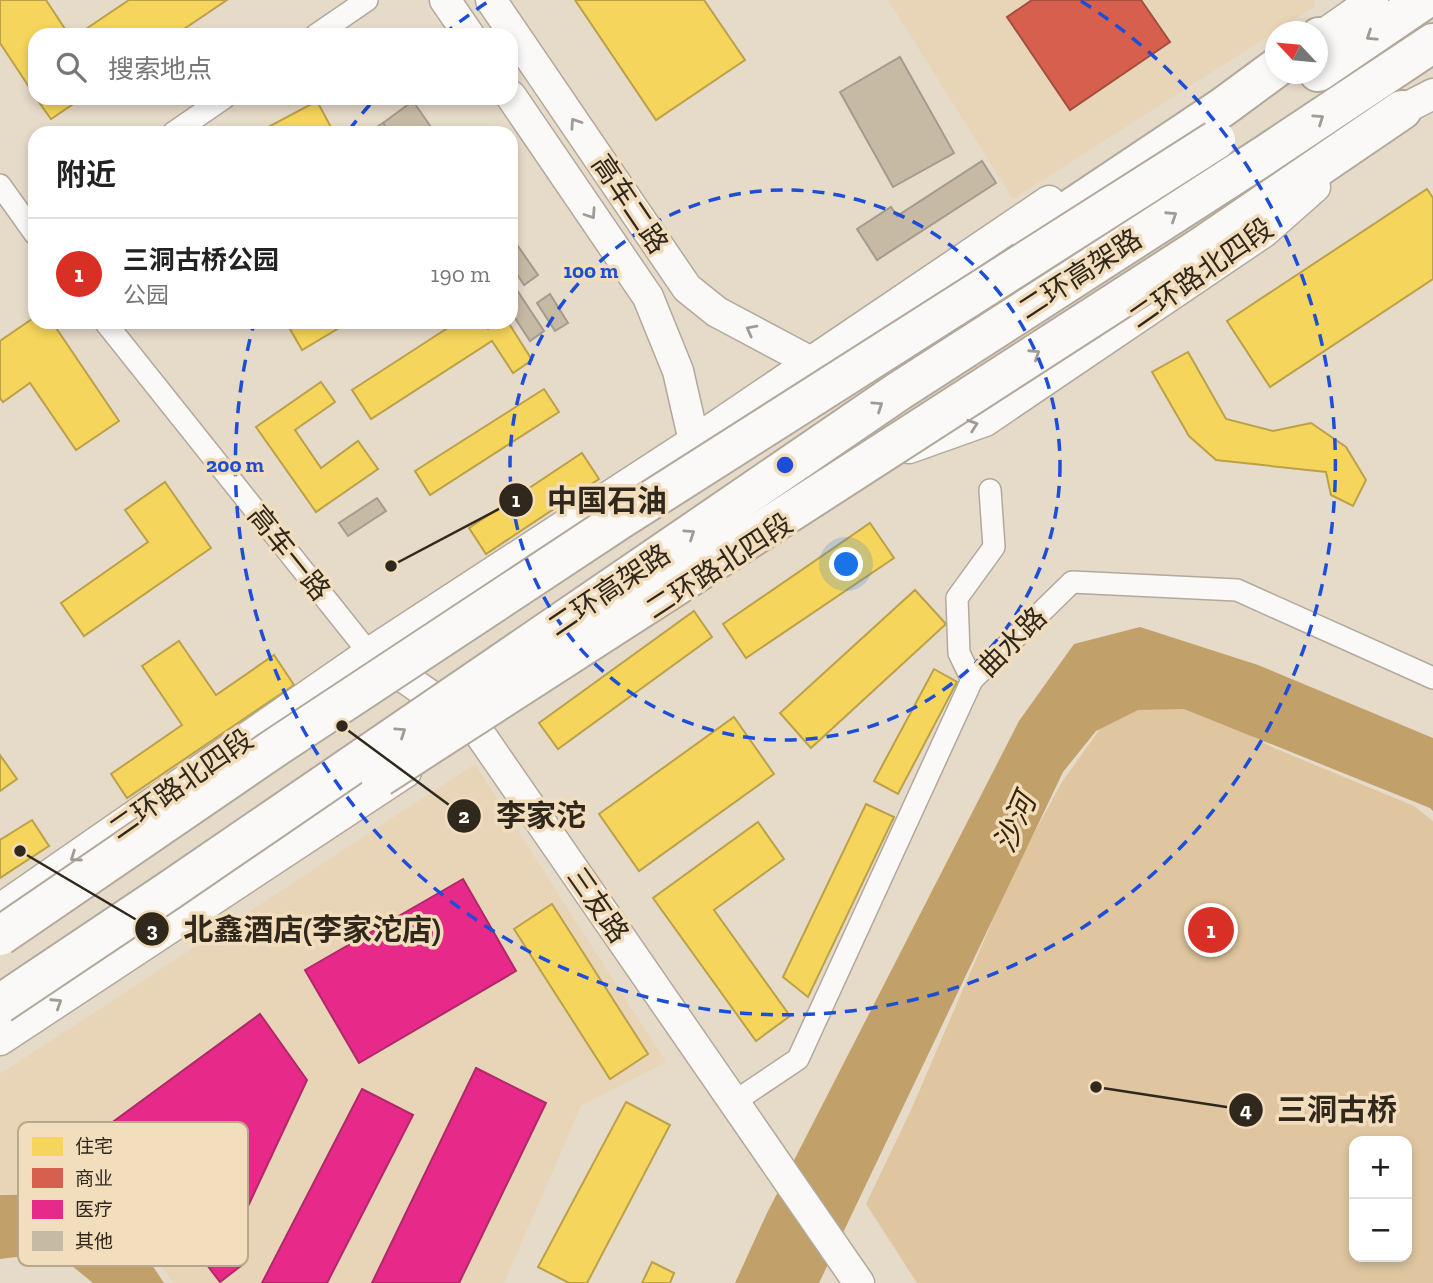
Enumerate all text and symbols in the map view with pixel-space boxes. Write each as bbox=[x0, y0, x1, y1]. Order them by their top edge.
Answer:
north arrow bbox=[1265, 21, 1328, 84]
search box bbox=[28, 28, 518, 105]
one-way arrow bbox=[1366, 28, 1379, 40]
icon: search bbox=[52, 48, 90, 86]
text: 搜索地点 bbox=[108, 53, 212, 85]
one-way arrow bbox=[1311, 115, 1324, 127]
one-way arrow bbox=[570, 117, 583, 130]
street label: 高车二路 bbox=[585, 148, 675, 260]
text: 附近 bbox=[56, 157, 116, 193]
one-way arrow bbox=[583, 206, 596, 219]
street label: 二环路北四段 bbox=[1123, 211, 1279, 335]
one-way arrow bbox=[1164, 211, 1177, 224]
street label: 二环高架路 bbox=[1012, 222, 1148, 326]
text: 三洞古桥公园 bbox=[123, 244, 279, 276]
text: 100 m bbox=[564, 258, 619, 283]
text: 1 bbox=[74, 260, 84, 288]
text: 190 m bbox=[431, 260, 490, 288]
text: 公园 bbox=[123, 281, 169, 309]
one-way arrow bbox=[745, 325, 758, 338]
one-way arrow bbox=[1028, 350, 1041, 363]
one-way arrow bbox=[870, 401, 883, 414]
one-way arrow bbox=[966, 419, 978, 433]
text: 200 m bbox=[206, 452, 264, 477]
centre of rings bbox=[773, 453, 797, 477]
callout: 中国石油 bbox=[498, 475, 681, 526]
text: 中国石油 bbox=[547, 483, 667, 519]
text: 1 bbox=[512, 487, 521, 512]
street label: 高车一路 bbox=[241, 499, 337, 607]
street label: 二环路北四段 bbox=[640, 506, 798, 626]
one-way arrow bbox=[682, 530, 695, 542]
street label: 二环高架路 bbox=[542, 537, 676, 643]
your location bbox=[829, 547, 863, 581]
street label: 曲水路 bbox=[971, 601, 1053, 683]
street label: 二环路北四段 bbox=[103, 722, 259, 846]
one-way arrow bbox=[393, 728, 406, 740]
water label: 沙河 bbox=[986, 784, 1046, 858]
callout: 李家沱 bbox=[447, 790, 600, 841]
text: 李家沱 bbox=[496, 798, 586, 834]
text: 2 bbox=[458, 803, 470, 828]
one-way arrow bbox=[70, 849, 83, 862]
street label: 三友路 bbox=[560, 861, 636, 949]
callout: 北鑫酒店(李家沱店) bbox=[135, 904, 455, 955]
pin: 1 bbox=[1188, 904, 1234, 956]
text: 北鑫酒店(李家沱店) bbox=[183, 912, 441, 948]
text: 3 bbox=[146, 917, 158, 942]
one-way arrow bbox=[50, 998, 63, 1011]
callout: 三洞古桥 bbox=[1228, 1084, 1411, 1135]
text: 三洞古桥 bbox=[1277, 1092, 1397, 1128]
text: 4 bbox=[1240, 1097, 1252, 1122]
legend bbox=[18, 1122, 248, 1266]
text: 住宅 bbox=[75, 1135, 113, 1158]
map controls bbox=[1349, 1136, 1412, 1262]
button: + bbox=[1349, 1136, 1412, 1199]
text: 商业 bbox=[75, 1167, 113, 1190]
text: 医疗 bbox=[75, 1198, 113, 1221]
button: − bbox=[1349, 1199, 1412, 1262]
text: 其他 bbox=[75, 1230, 113, 1253]

